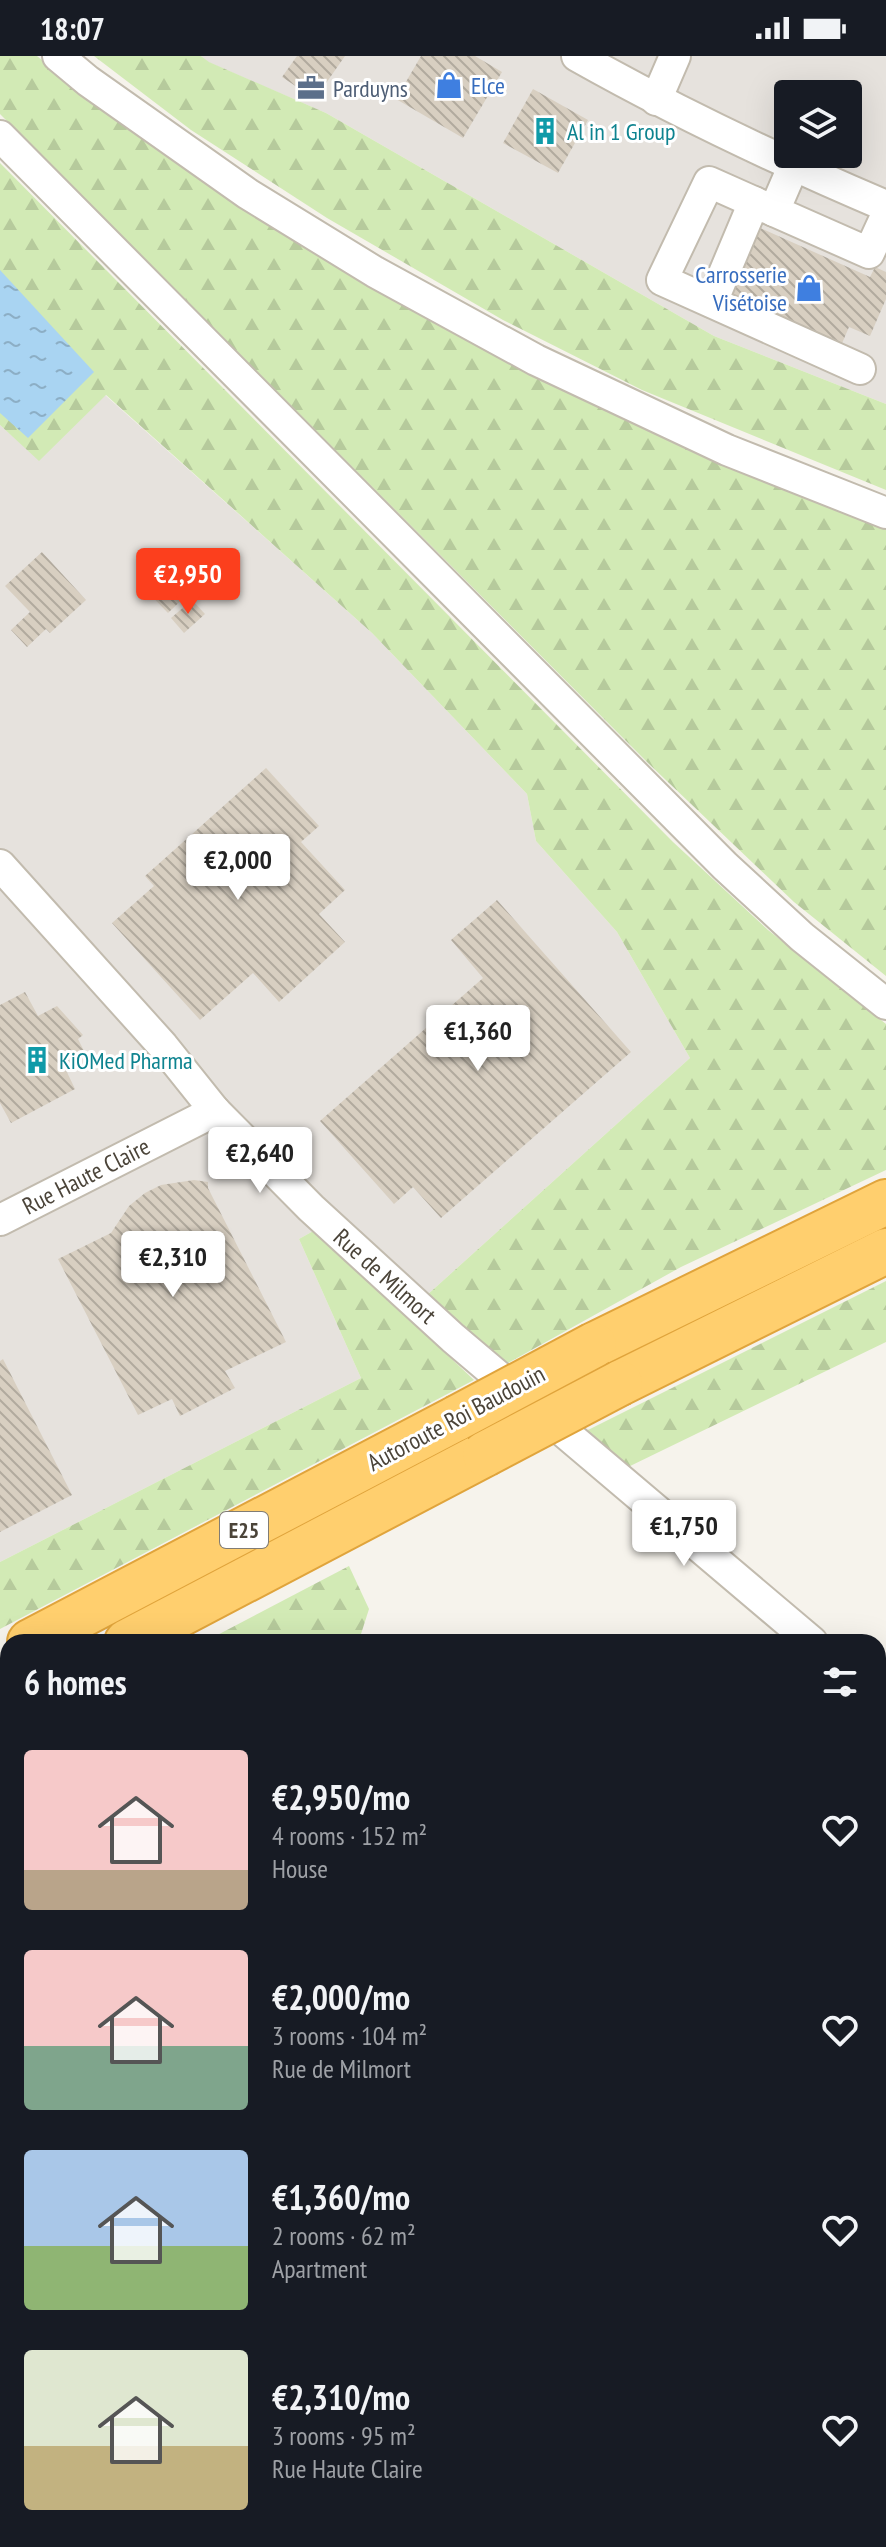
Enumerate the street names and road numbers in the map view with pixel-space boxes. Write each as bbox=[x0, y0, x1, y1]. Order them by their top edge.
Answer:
street label: Rue Haute Claire bbox=[17, 1131, 155, 1221]
street label: Rue de Milmort bbox=[327, 1222, 443, 1331]
street label: Autoroute Roi Baudouin bbox=[362, 1358, 550, 1478]
road number: E25 bbox=[220, 1512, 268, 1548]

